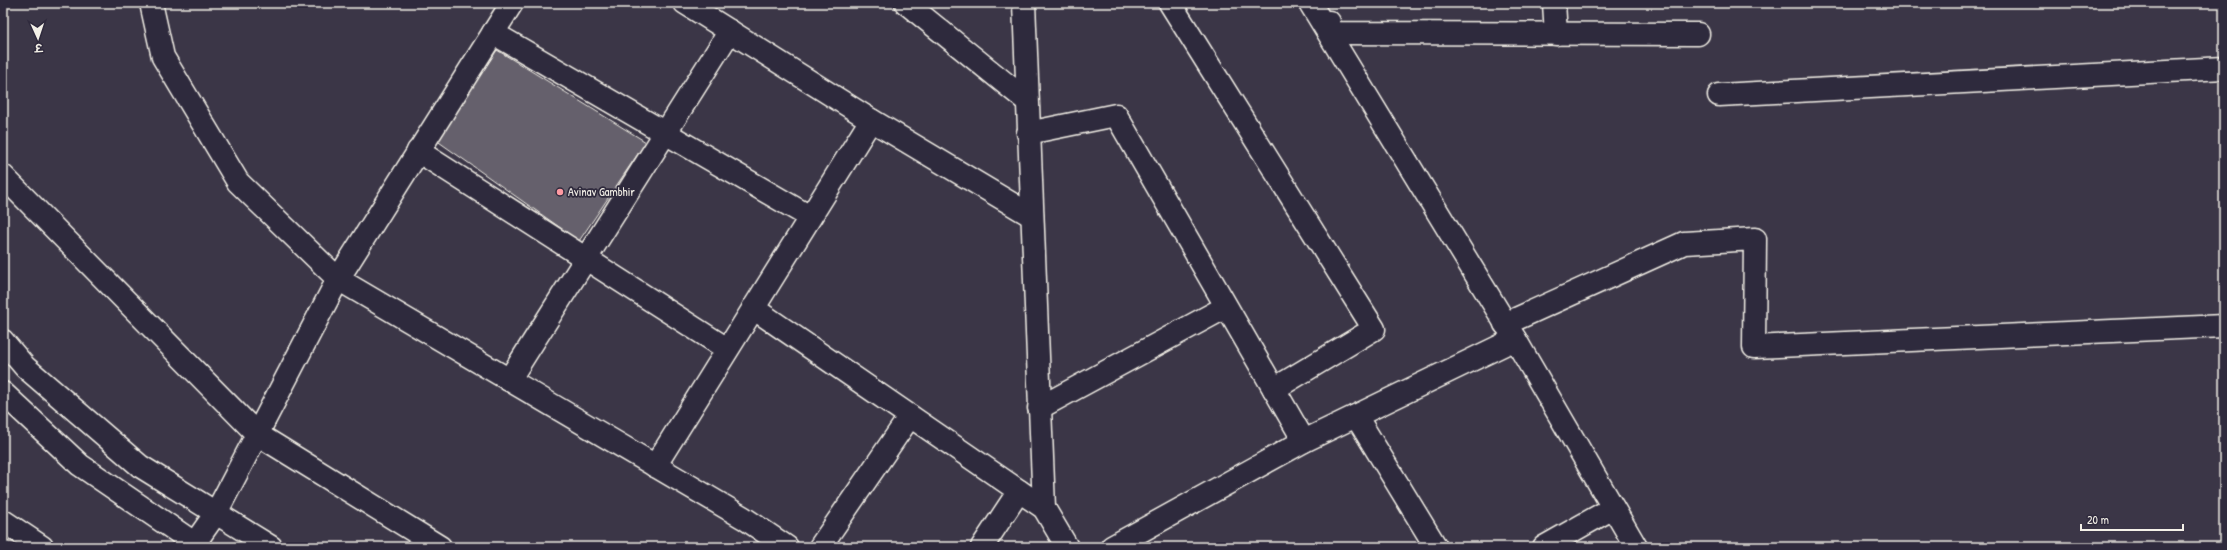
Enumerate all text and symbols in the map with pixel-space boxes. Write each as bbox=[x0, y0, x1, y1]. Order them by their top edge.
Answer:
north arrow bbox=[18, 18, 58, 58]
text: उ bbox=[33, 41, 44, 55]
place label: Avinav Gambhir bbox=[568, 183, 635, 200]
marker: Avinav Gambhir bbox=[555, 187, 565, 197]
scale bar bbox=[2081, 506, 2183, 532]
text: 20 m bbox=[2087, 511, 2109, 528]

